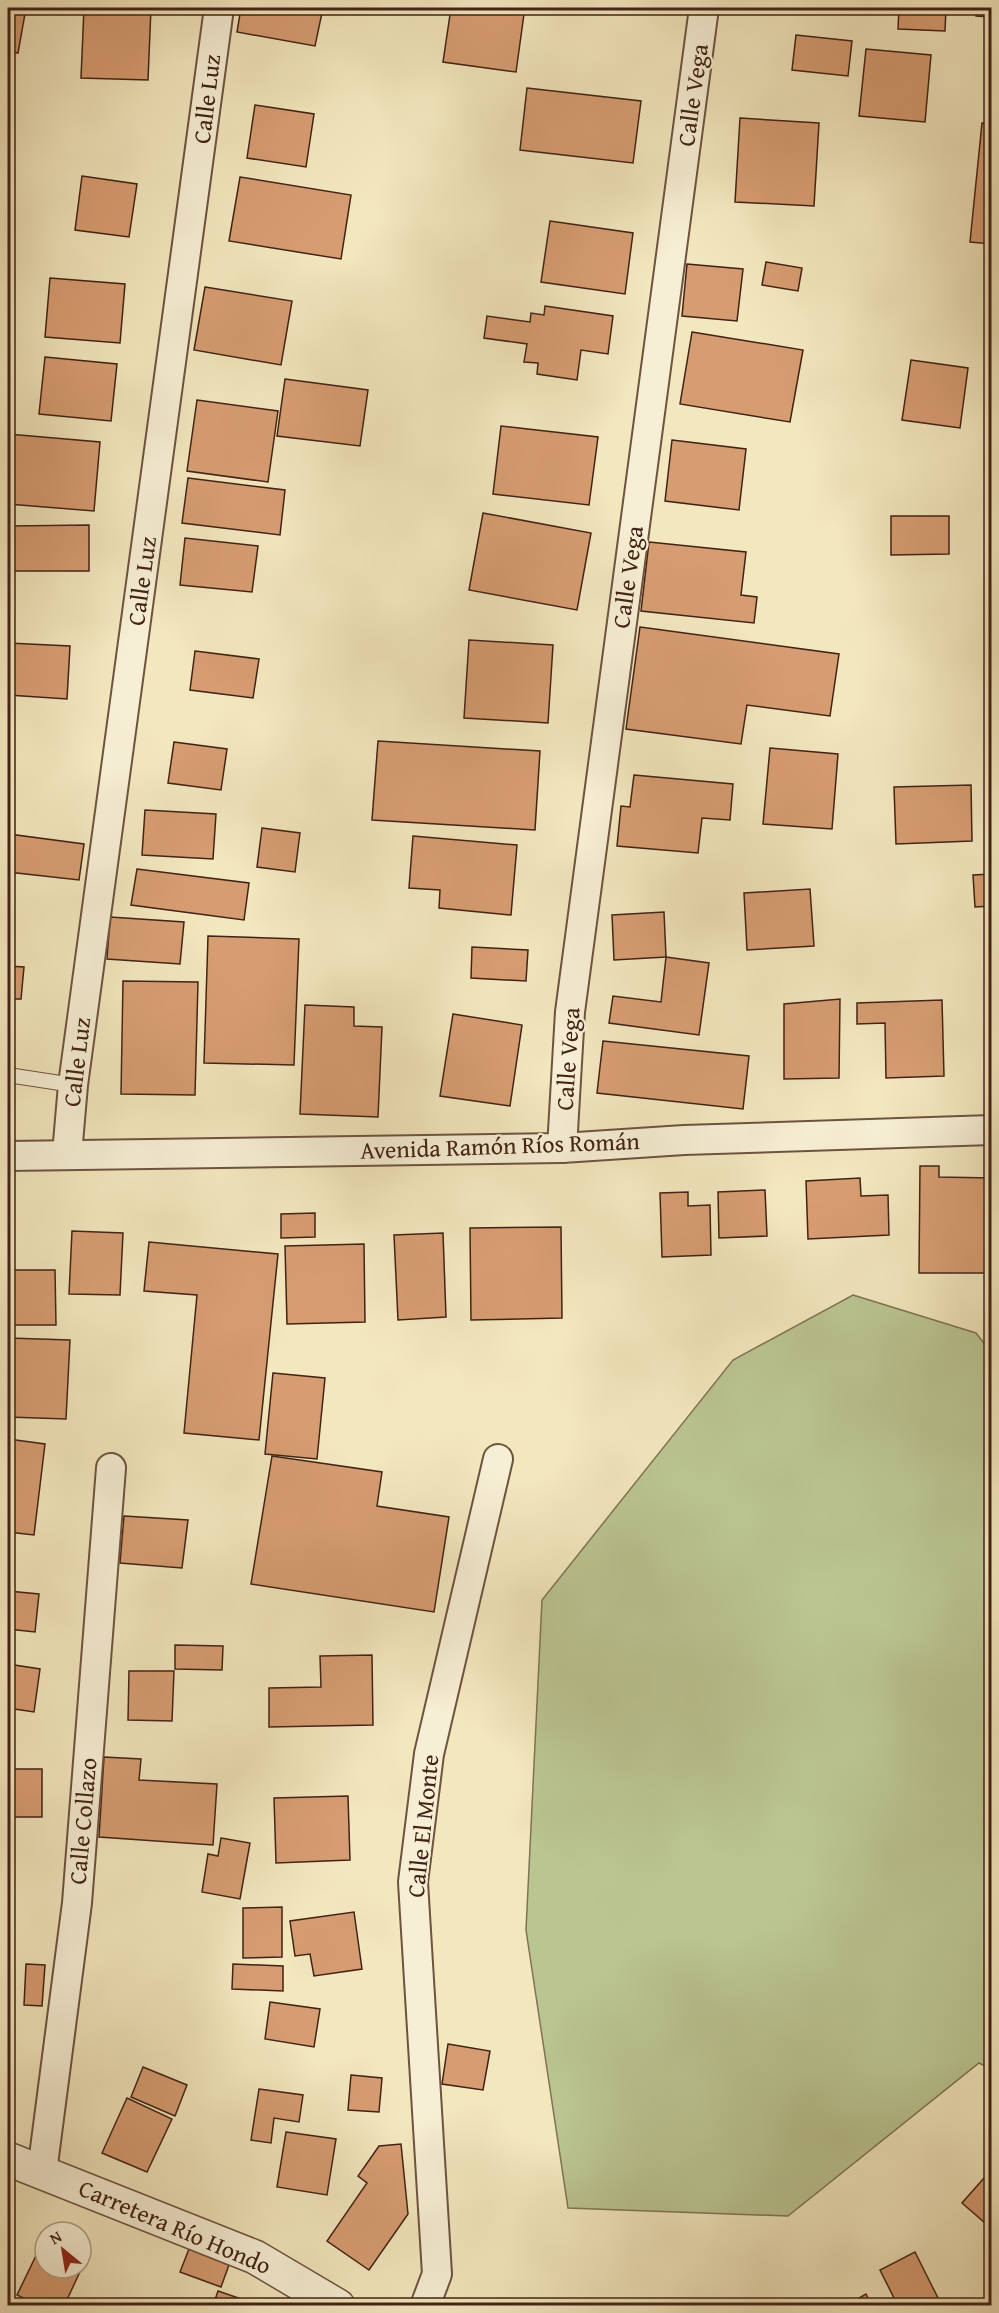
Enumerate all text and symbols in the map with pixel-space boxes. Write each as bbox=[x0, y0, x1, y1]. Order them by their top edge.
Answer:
street label: Calle Vega bbox=[668, 41, 717, 148]
street label: Calle Luz bbox=[184, 52, 229, 146]
street label: Calle Vega bbox=[603, 523, 652, 630]
street label: Calle Luz bbox=[118, 534, 165, 628]
street label: Calle Vega bbox=[546, 1006, 589, 1112]
street label: Calle Luz bbox=[54, 1015, 99, 1109]
street label: Avenida Ramón Ríos Román bbox=[360, 1123, 641, 1168]
street label: Calle El Monte bbox=[398, 1753, 447, 1899]
street label: Calle Collazo bbox=[60, 1756, 105, 1886]
street label: Carretera Río Hondo bbox=[74, 2170, 277, 2283]
north arrow bbox=[33, 2220, 93, 2280]
text: N bbox=[45, 2224, 66, 2250]

